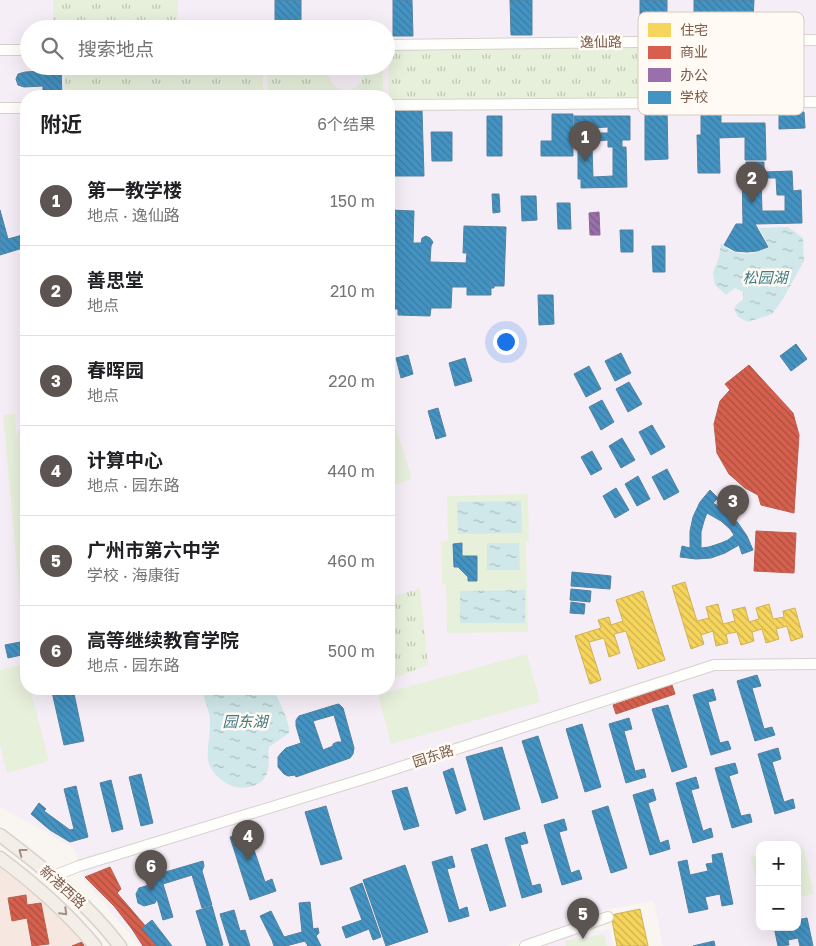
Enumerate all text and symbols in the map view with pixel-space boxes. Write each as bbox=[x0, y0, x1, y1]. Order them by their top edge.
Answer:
legend bbox=[638, 12, 804, 115]
search box bbox=[20, 20, 395, 75]
text: 住宅 bbox=[680, 21, 708, 38]
street label: 逸仙路 bbox=[580, 33, 622, 50]
icon: search bbox=[38, 34, 66, 62]
text: 搜索地点 bbox=[78, 37, 154, 60]
text: 商业 bbox=[680, 43, 708, 60]
text: 办公 bbox=[680, 66, 708, 83]
text: 学校 bbox=[680, 88, 708, 105]
text: 附近 bbox=[40, 111, 82, 137]
text: 6个结果 bbox=[317, 114, 375, 134]
pin: 1 bbox=[569, 121, 601, 162]
pin: 2 bbox=[736, 162, 768, 203]
text: 第一教学楼 bbox=[87, 178, 182, 201]
text: 1 bbox=[52, 191, 60, 211]
text: 150 m bbox=[330, 191, 375, 211]
text: 地点 · 逸仙路 bbox=[87, 205, 180, 225]
text: 善思堂 bbox=[87, 268, 144, 291]
water label: 松园湖 bbox=[742, 268, 789, 286]
text: 2 bbox=[51, 281, 61, 301]
text: 210 m bbox=[330, 281, 375, 301]
text: 地点 bbox=[87, 295, 119, 315]
your location bbox=[493, 329, 519, 355]
text: 春晖园 bbox=[87, 358, 144, 381]
text: 3 bbox=[51, 371, 61, 391]
text: 220 m bbox=[328, 371, 375, 391]
text: 地点 bbox=[87, 385, 119, 405]
text: 计算中心 bbox=[87, 448, 163, 471]
text: 4 bbox=[51, 461, 61, 481]
text: 440 m bbox=[327, 461, 375, 481]
text: 地点 · 园东路 bbox=[87, 475, 180, 495]
pin: 3 bbox=[717, 485, 749, 526]
text: 广州市第六中学 bbox=[87, 538, 220, 561]
text: 5 bbox=[51, 551, 61, 571]
text: 460 m bbox=[327, 551, 375, 571]
text: 学校 · 海康街 bbox=[87, 565, 180, 585]
text: 高等继续教育学院 bbox=[87, 628, 239, 651]
text: 6 bbox=[51, 641, 61, 661]
text: 500 m bbox=[328, 641, 375, 661]
text: 地点 · 园东路 bbox=[87, 655, 180, 675]
water label: 园东湖 bbox=[222, 712, 269, 730]
street label: 园东路 bbox=[410, 741, 455, 770]
pin: 4 bbox=[232, 820, 264, 861]
map controls bbox=[756, 841, 801, 931]
button: + bbox=[756, 841, 801, 886]
one-way arrow bbox=[18, 849, 28, 858]
pin: 6 bbox=[135, 850, 167, 891]
street label: 新港西路 bbox=[37, 862, 90, 912]
button: − bbox=[756, 886, 801, 931]
pin: 5 bbox=[567, 898, 599, 939]
one-way arrow bbox=[58, 906, 67, 915]

